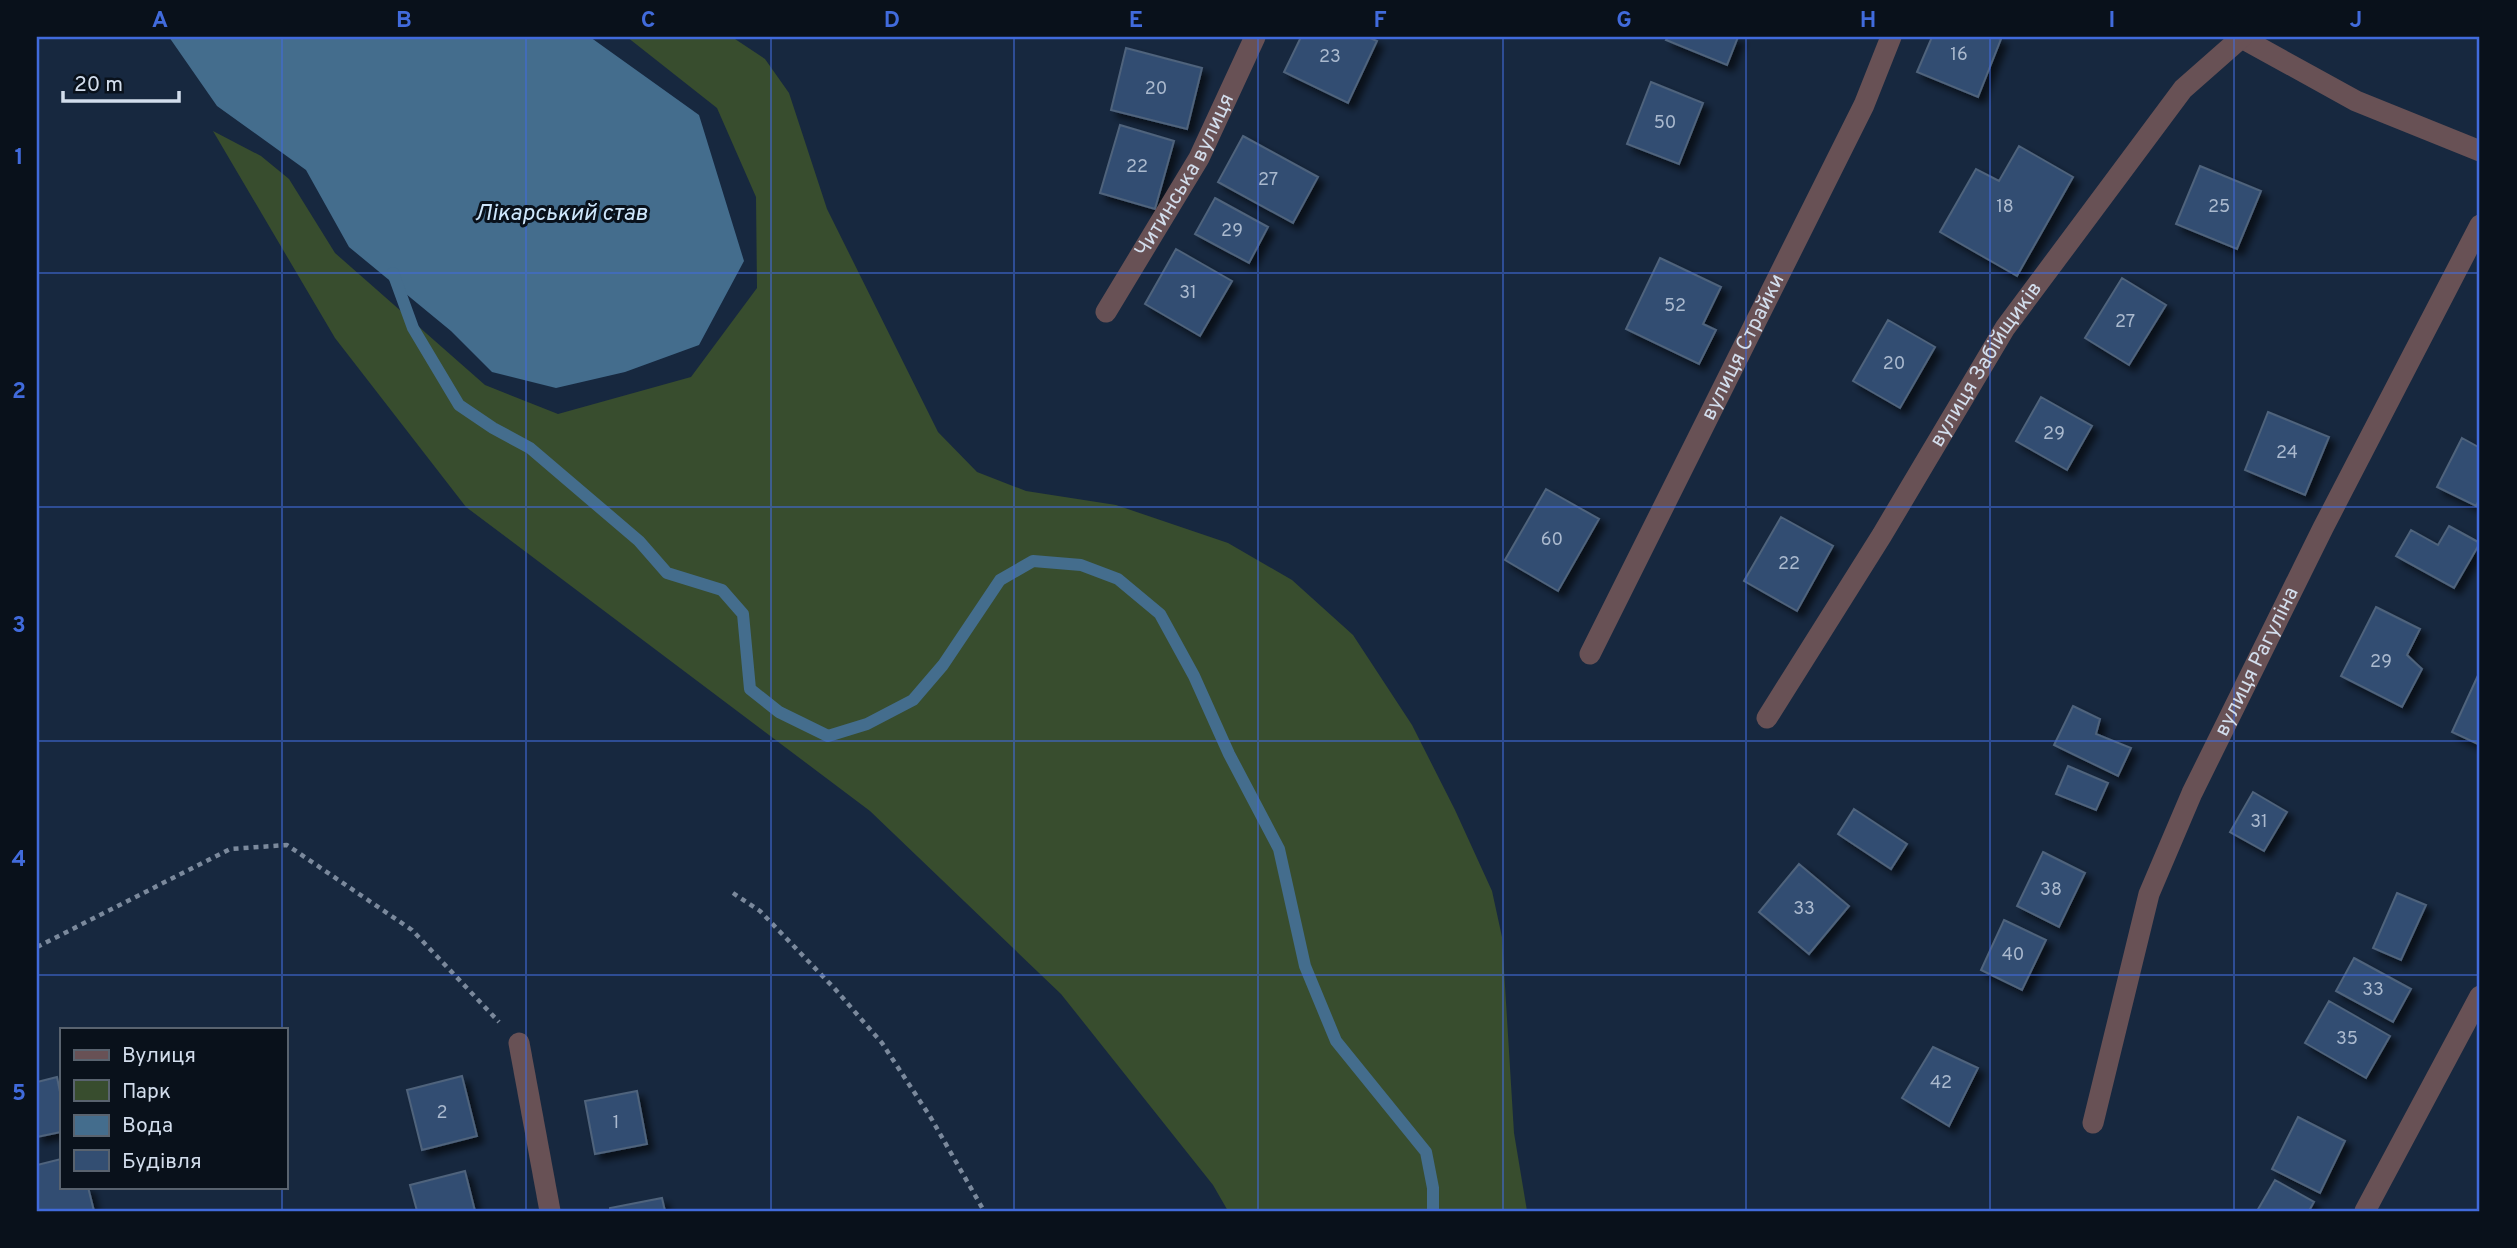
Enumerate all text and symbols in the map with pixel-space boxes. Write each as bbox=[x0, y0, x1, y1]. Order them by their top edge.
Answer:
text: A bbox=[152, 7, 168, 36]
text: B bbox=[396, 7, 412, 36]
text: C bbox=[641, 7, 655, 36]
text: D bbox=[884, 7, 900, 36]
text: E bbox=[1129, 7, 1143, 36]
text: F bbox=[1373, 7, 1387, 36]
text: G bbox=[1616, 7, 1632, 36]
text: H bbox=[1860, 7, 1876, 36]
text: I bbox=[2109, 7, 2115, 36]
text: J bbox=[2350, 7, 2362, 36]
house number: 16 bbox=[1950, 44, 1968, 67]
house number: 23 bbox=[1319, 46, 1341, 69]
scale bar bbox=[63, 60, 178, 104]
text: 20 m bbox=[74, 72, 123, 99]
house number: 20 bbox=[1145, 78, 1167, 101]
street label: Читинська вулиця bbox=[1129, 89, 1241, 262]
house number: 50 bbox=[1654, 112, 1676, 135]
text: 1 bbox=[14, 144, 24, 173]
house number: 22 bbox=[1126, 156, 1148, 179]
house number: 27 bbox=[1258, 169, 1278, 192]
house number: 18 bbox=[1996, 196, 2014, 219]
house number: 25 bbox=[2208, 196, 2230, 219]
water label: Лікарський став bbox=[475, 200, 648, 229]
house number: 29 bbox=[1221, 220, 1243, 243]
street label: вулиця Страйки bbox=[1695, 269, 1791, 425]
street label: вулиця Забійщиків bbox=[1924, 276, 2048, 452]
house number: 31 bbox=[1179, 282, 1197, 305]
house number: 52 bbox=[1664, 295, 1686, 318]
house number: 27 bbox=[2115, 311, 2135, 334]
house number: 20 bbox=[1883, 353, 1905, 376]
text: 2 bbox=[12, 378, 26, 407]
house number: 29 bbox=[2043, 423, 2065, 446]
house number: 24 bbox=[2276, 442, 2298, 465]
house number: 60 bbox=[1541, 529, 1563, 552]
house number: 22 bbox=[1778, 553, 1800, 576]
street label: вулиця Рагуліна bbox=[2209, 582, 2305, 741]
text: 3 bbox=[12, 612, 26, 641]
house number: 29 bbox=[2370, 651, 2392, 674]
house number: 31 bbox=[2250, 811, 2268, 834]
text: 4 bbox=[12, 846, 26, 875]
house number: 38 bbox=[2040, 879, 2062, 902]
house number: 33 bbox=[1793, 898, 1815, 921]
house number: 40 bbox=[2002, 944, 2024, 967]
house number: 33 bbox=[2362, 979, 2384, 1002]
legend bbox=[60, 1028, 287, 1188]
house number: 35 bbox=[2336, 1028, 2358, 1051]
text: Вулиця bbox=[122, 1043, 196, 1070]
house number: 42 bbox=[1930, 1072, 1952, 1095]
text: Парк bbox=[122, 1079, 171, 1106]
text: 5 bbox=[12, 1080, 26, 1109]
house number: 2 bbox=[436, 1102, 448, 1125]
house number: 1 bbox=[613, 1112, 619, 1135]
text: Вода bbox=[122, 1113, 173, 1140]
text: Будівля bbox=[122, 1149, 202, 1176]

